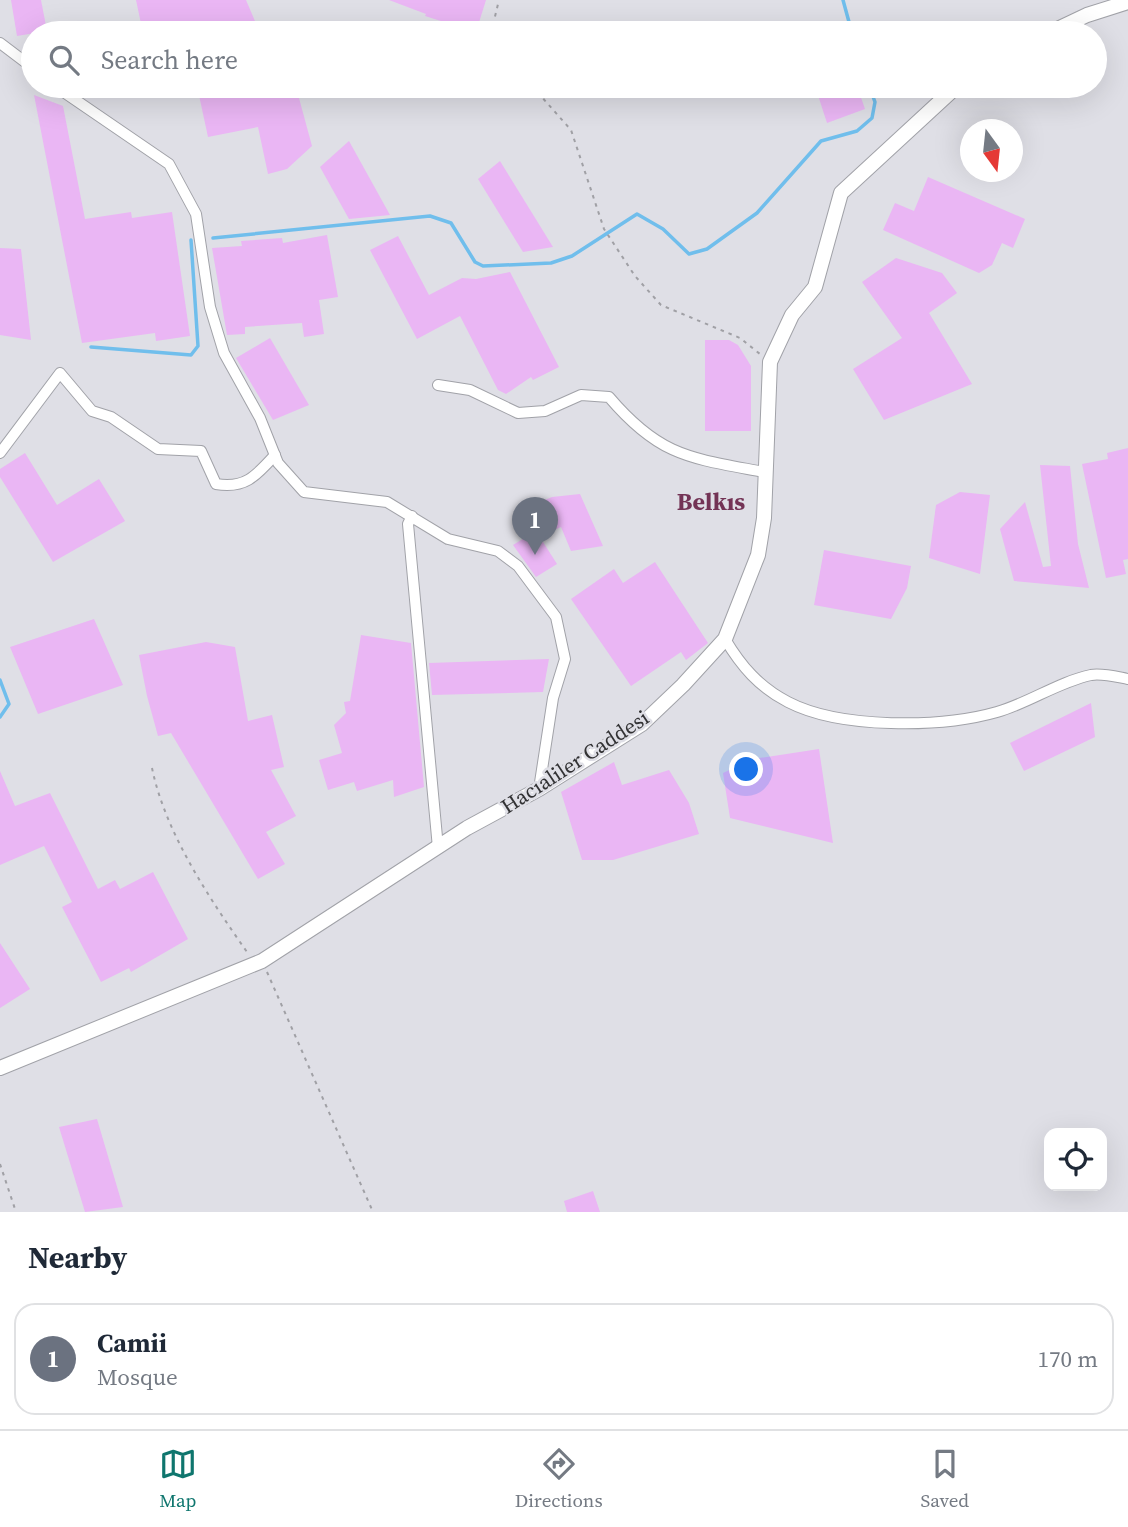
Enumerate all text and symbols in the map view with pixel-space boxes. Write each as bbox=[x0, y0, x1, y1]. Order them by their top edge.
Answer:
search box bbox=[21, 21, 1107, 98]
icon: search bbox=[45, 41, 83, 79]
text: Search here bbox=[101, 42, 238, 78]
north arrow bbox=[960, 119, 1023, 182]
district label: Belkıs bbox=[677, 485, 745, 518]
pin: 1 bbox=[512, 497, 558, 555]
street label: Hacıaliler Caddesi bbox=[495, 703, 654, 820]
your location bbox=[729, 752, 763, 786]
map controls bbox=[1044, 1128, 1107, 1191]
button: locate bbox=[1044, 1128, 1107, 1191]
text: Nearby bbox=[28, 1237, 127, 1278]
text: Camii bbox=[97, 1325, 167, 1361]
text: 1 bbox=[47, 1343, 59, 1375]
text: 170 m bbox=[1037, 1343, 1098, 1375]
text: Mosque bbox=[97, 1361, 178, 1393]
tab: Map bbox=[159, 1445, 197, 1513]
tab: Directions bbox=[515, 1445, 603, 1513]
tab: Saved bbox=[920, 1445, 969, 1513]

